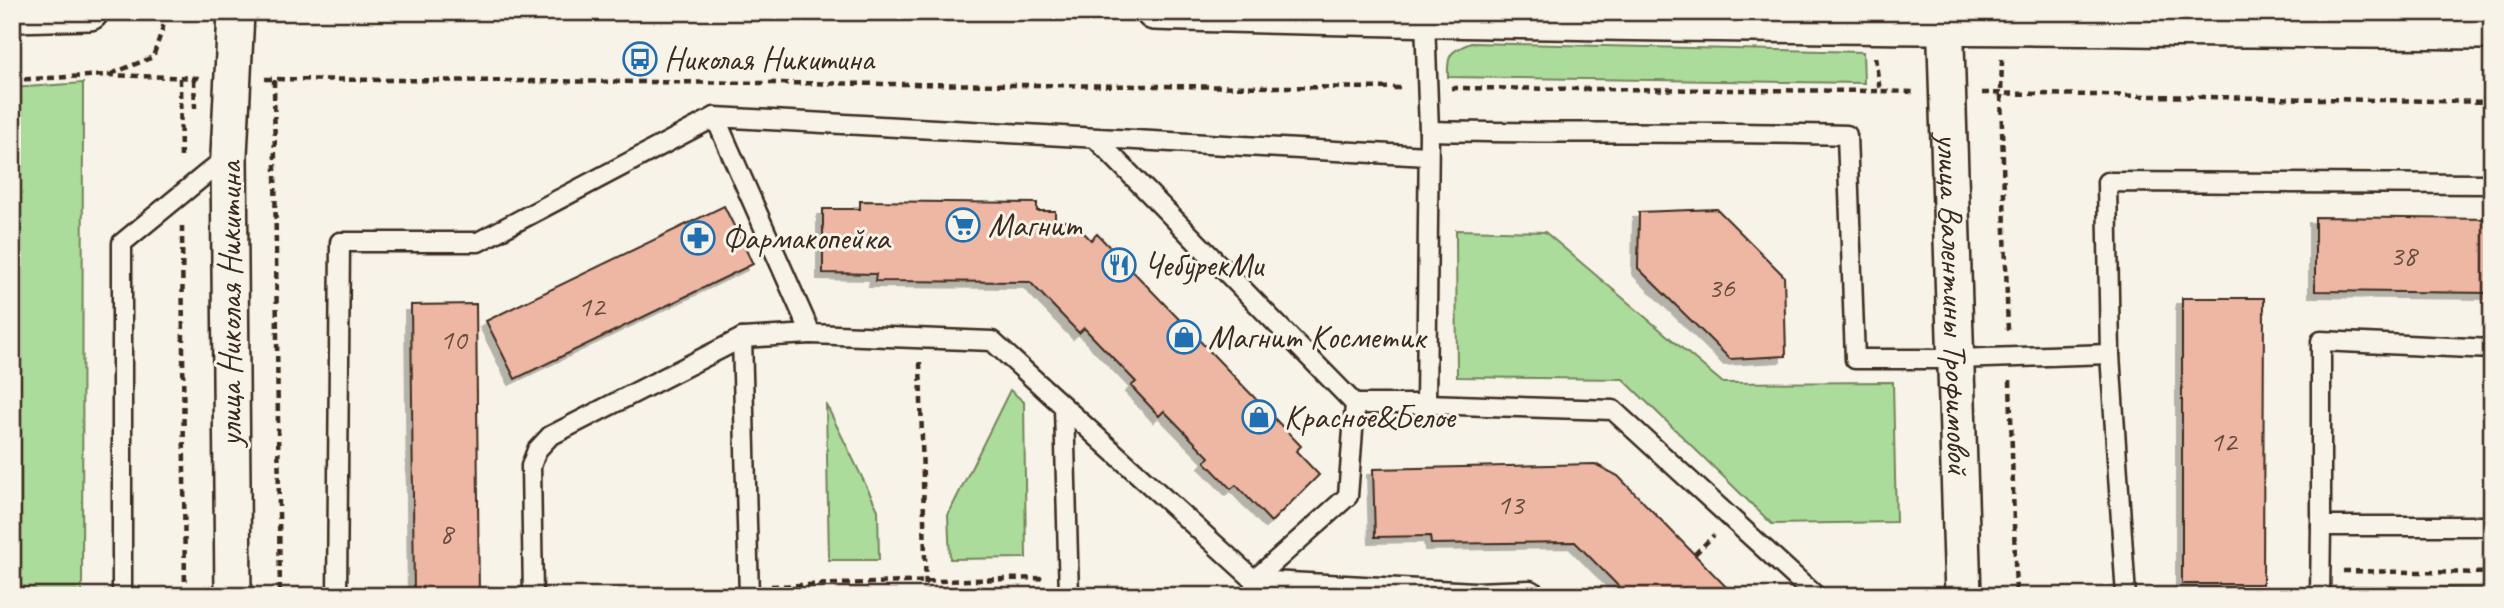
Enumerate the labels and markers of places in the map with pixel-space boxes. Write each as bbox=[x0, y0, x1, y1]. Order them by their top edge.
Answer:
place label: Николая Никитина bbox=[664, 38, 876, 80]
bus stop icon: Николая Никитина bbox=[621, 40, 659, 78]
place label: Магнит bbox=[988, 204, 1083, 246]
supermarket icon: Магнит bbox=[944, 206, 982, 244]
place label: Фармакопейка bbox=[722, 217, 892, 259]
pharmacy icon: Фармакопейка bbox=[679, 219, 717, 257]
place label: ЧебурекМи bbox=[1144, 244, 1265, 286]
restaurant icon: ЧебурекМи bbox=[1100, 246, 1138, 284]
place label: Магнит Косметик bbox=[1208, 316, 1428, 358]
shop icon: Магнит Косметик bbox=[1165, 318, 1203, 356]
place label: Красное&Белое bbox=[1284, 396, 1457, 438]
shop icon: Красное&Белое bbox=[1240, 398, 1278, 436]

